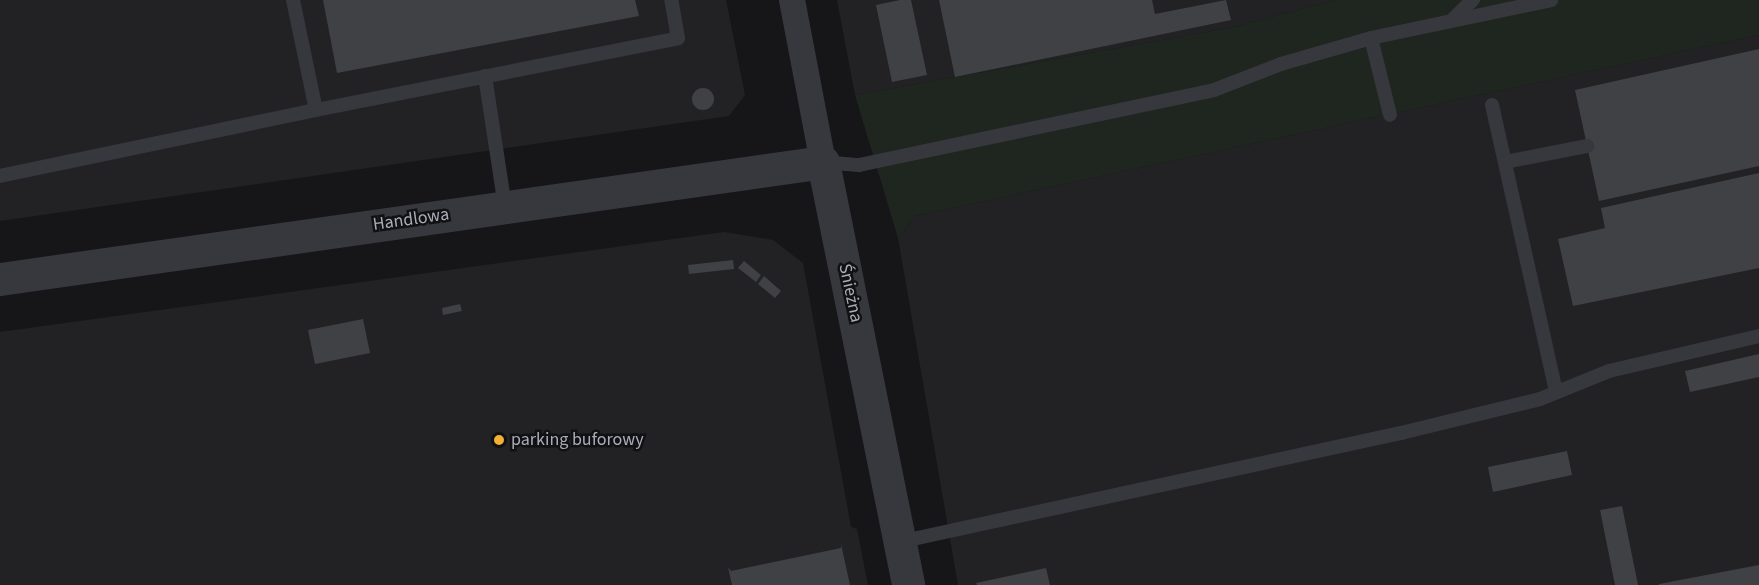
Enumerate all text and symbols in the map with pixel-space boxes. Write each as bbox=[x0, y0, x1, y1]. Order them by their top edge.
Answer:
street label: Handlowa bbox=[371, 204, 451, 236]
street label: Śnieżna bbox=[833, 262, 867, 324]
place label: parking buforowy bbox=[511, 429, 644, 451]
marker: parking buforowy bbox=[492, 433, 506, 447]

